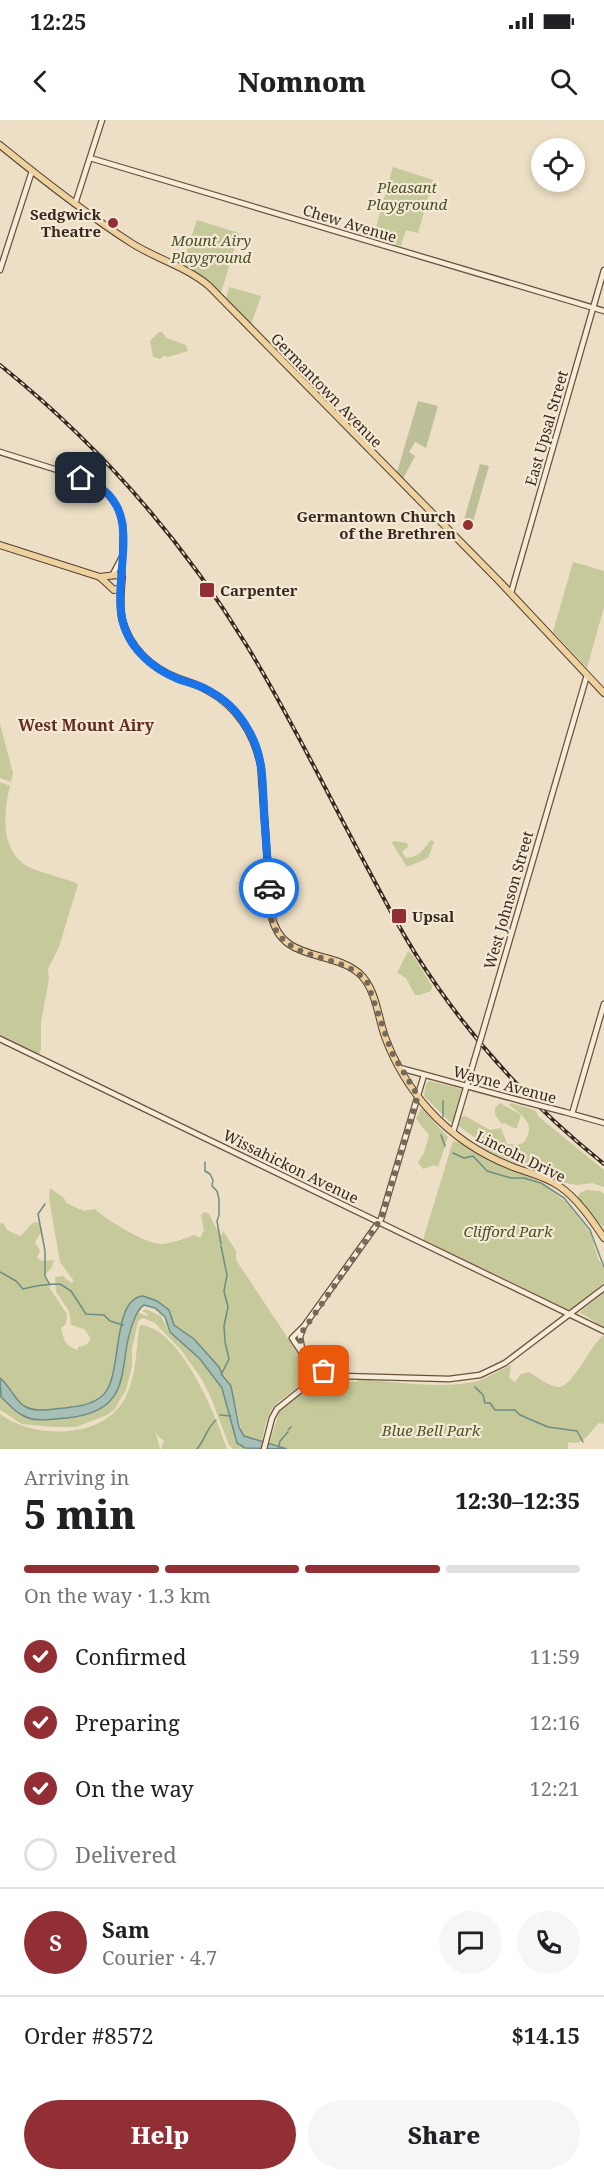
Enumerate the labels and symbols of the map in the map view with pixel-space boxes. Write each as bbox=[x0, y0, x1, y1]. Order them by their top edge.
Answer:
park label: Pleasant Playground bbox=[366, 177, 448, 214]
street label: Chew Avenue bbox=[301, 199, 399, 247]
place label: Sedgwick Theatre bbox=[30, 204, 101, 241]
marker: Sedgwick Theatre bbox=[106, 216, 120, 230]
park label: Mount Airy Playground bbox=[170, 230, 252, 267]
street label: Germantown Avenue bbox=[267, 328, 387, 452]
street label: East Upsal Street bbox=[520, 368, 572, 488]
pin bbox=[55, 452, 106, 503]
place label: Germantown Church of the Brethren bbox=[296, 506, 456, 543]
marker: Germantown Church of the Brethren bbox=[461, 518, 475, 532]
place label: Carpenter bbox=[220, 580, 298, 600]
marker: Carpenter bbox=[198, 581, 216, 599]
district label: West Mount Airy bbox=[18, 714, 155, 736]
street label: West Johnson Street bbox=[479, 829, 537, 971]
courier bbox=[239, 858, 299, 918]
place label: Upsal bbox=[412, 906, 455, 926]
marker: Upsal bbox=[390, 907, 408, 925]
street label: Wayne Avenue bbox=[451, 1061, 559, 1107]
street label: Wissahickon Avenue bbox=[220, 1124, 362, 1208]
street label: Lincoln Drive bbox=[473, 1126, 569, 1186]
park label: Clifford Park bbox=[463, 1221, 553, 1241]
pin bbox=[298, 1345, 349, 1396]
park label: Blue Bell Park bbox=[381, 1420, 481, 1440]

